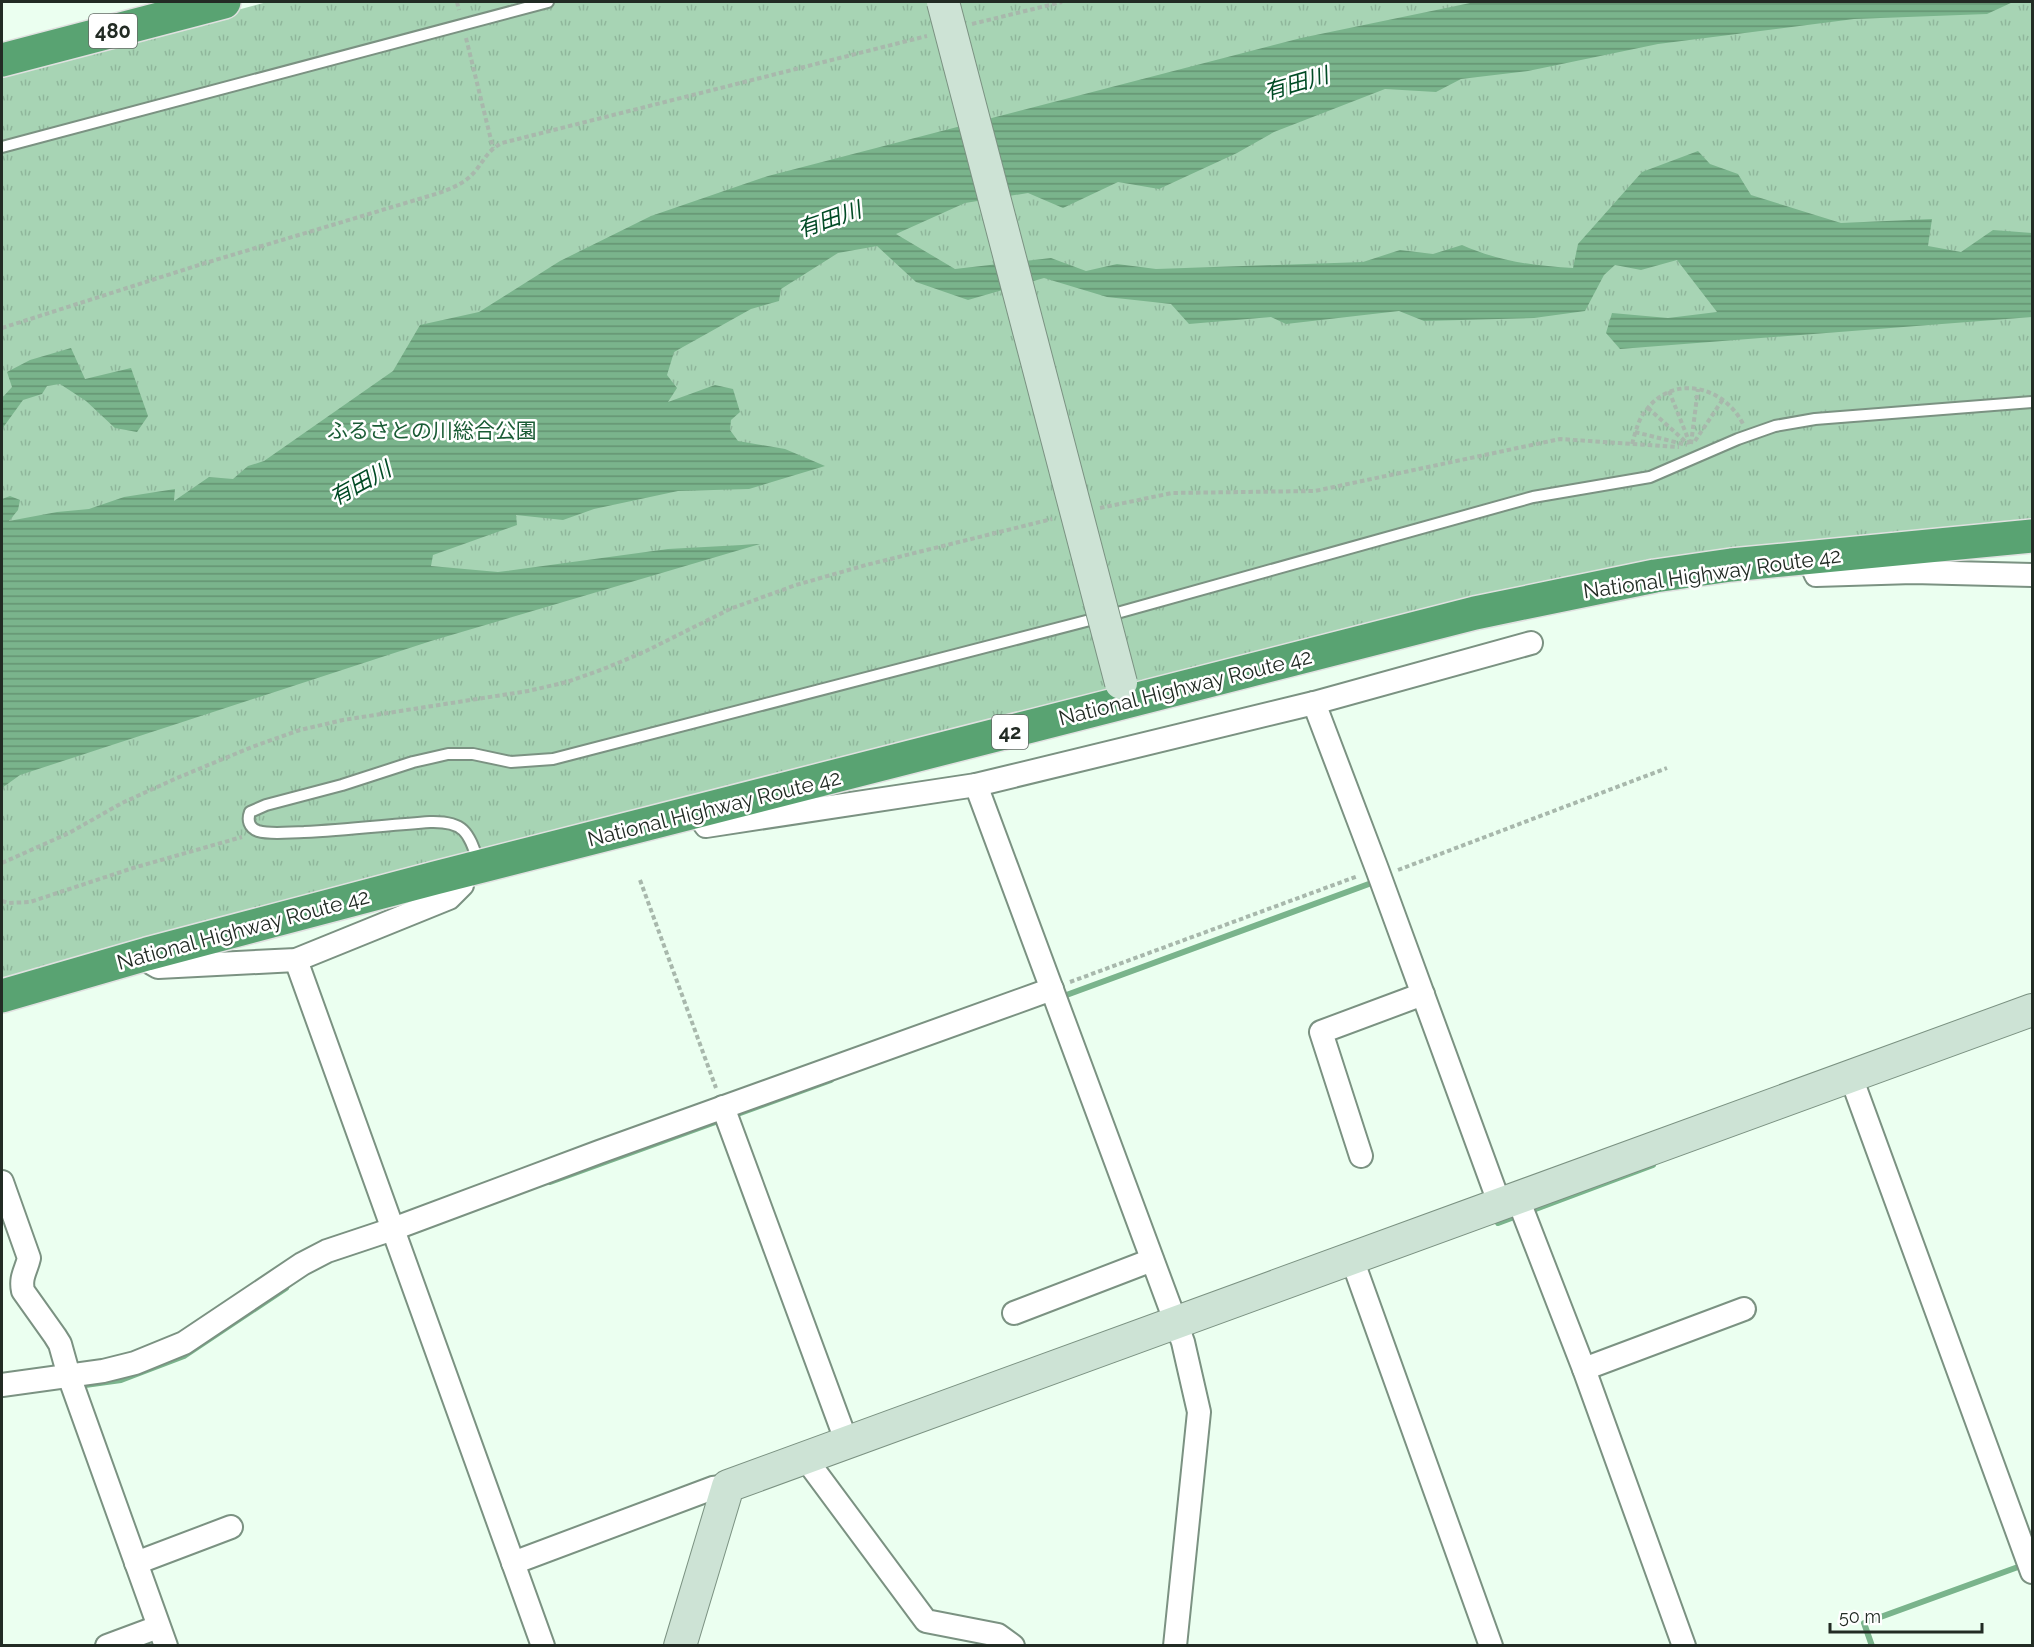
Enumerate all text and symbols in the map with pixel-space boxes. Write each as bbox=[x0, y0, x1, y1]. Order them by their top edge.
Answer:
road number: 480 bbox=[89, 14, 137, 48]
water label: 有田川 bbox=[1261, 61, 1333, 105]
water label: 有田川 bbox=[794, 195, 866, 242]
park label: ふるさとの川総合公園 bbox=[327, 418, 537, 443]
water label: 有田川 bbox=[325, 455, 397, 510]
street label: National Highway Route 42 bbox=[1581, 543, 1843, 603]
street label: National Highway Route 42 bbox=[1056, 643, 1314, 731]
road number: 42 bbox=[992, 715, 1028, 749]
street label: National Highway Route 42 bbox=[585, 764, 843, 852]
street label: National Highway Route 42 bbox=[114, 883, 372, 975]
scale bar bbox=[1830, 1596, 1982, 1634]
text: 50 m bbox=[1839, 1606, 1881, 1627]

